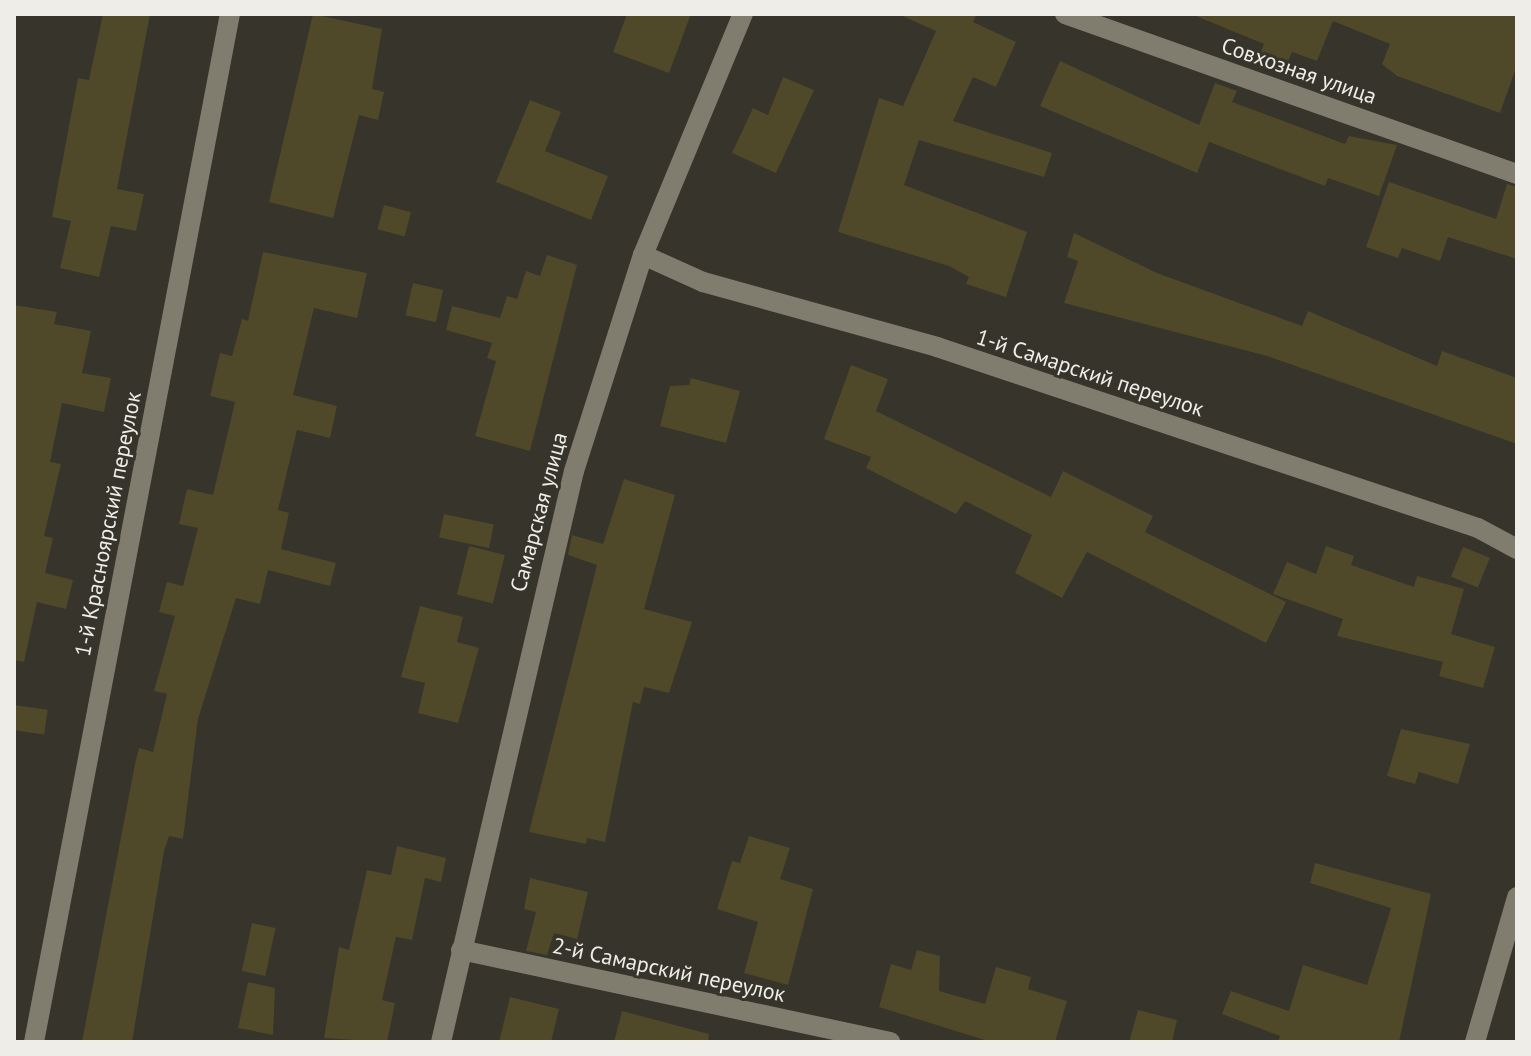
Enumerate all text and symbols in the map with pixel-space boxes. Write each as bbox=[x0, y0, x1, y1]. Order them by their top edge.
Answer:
street label: Совхозная улица bbox=[1218, 32, 1380, 110]
street label: 1-й Самарский переулок bbox=[973, 324, 1207, 422]
street label: 1-й Красноярский переулок bbox=[69, 389, 147, 659]
street label: Самарская улица bbox=[505, 429, 573, 595]
street label: 2-й Самарский переулок bbox=[550, 932, 788, 1008]

